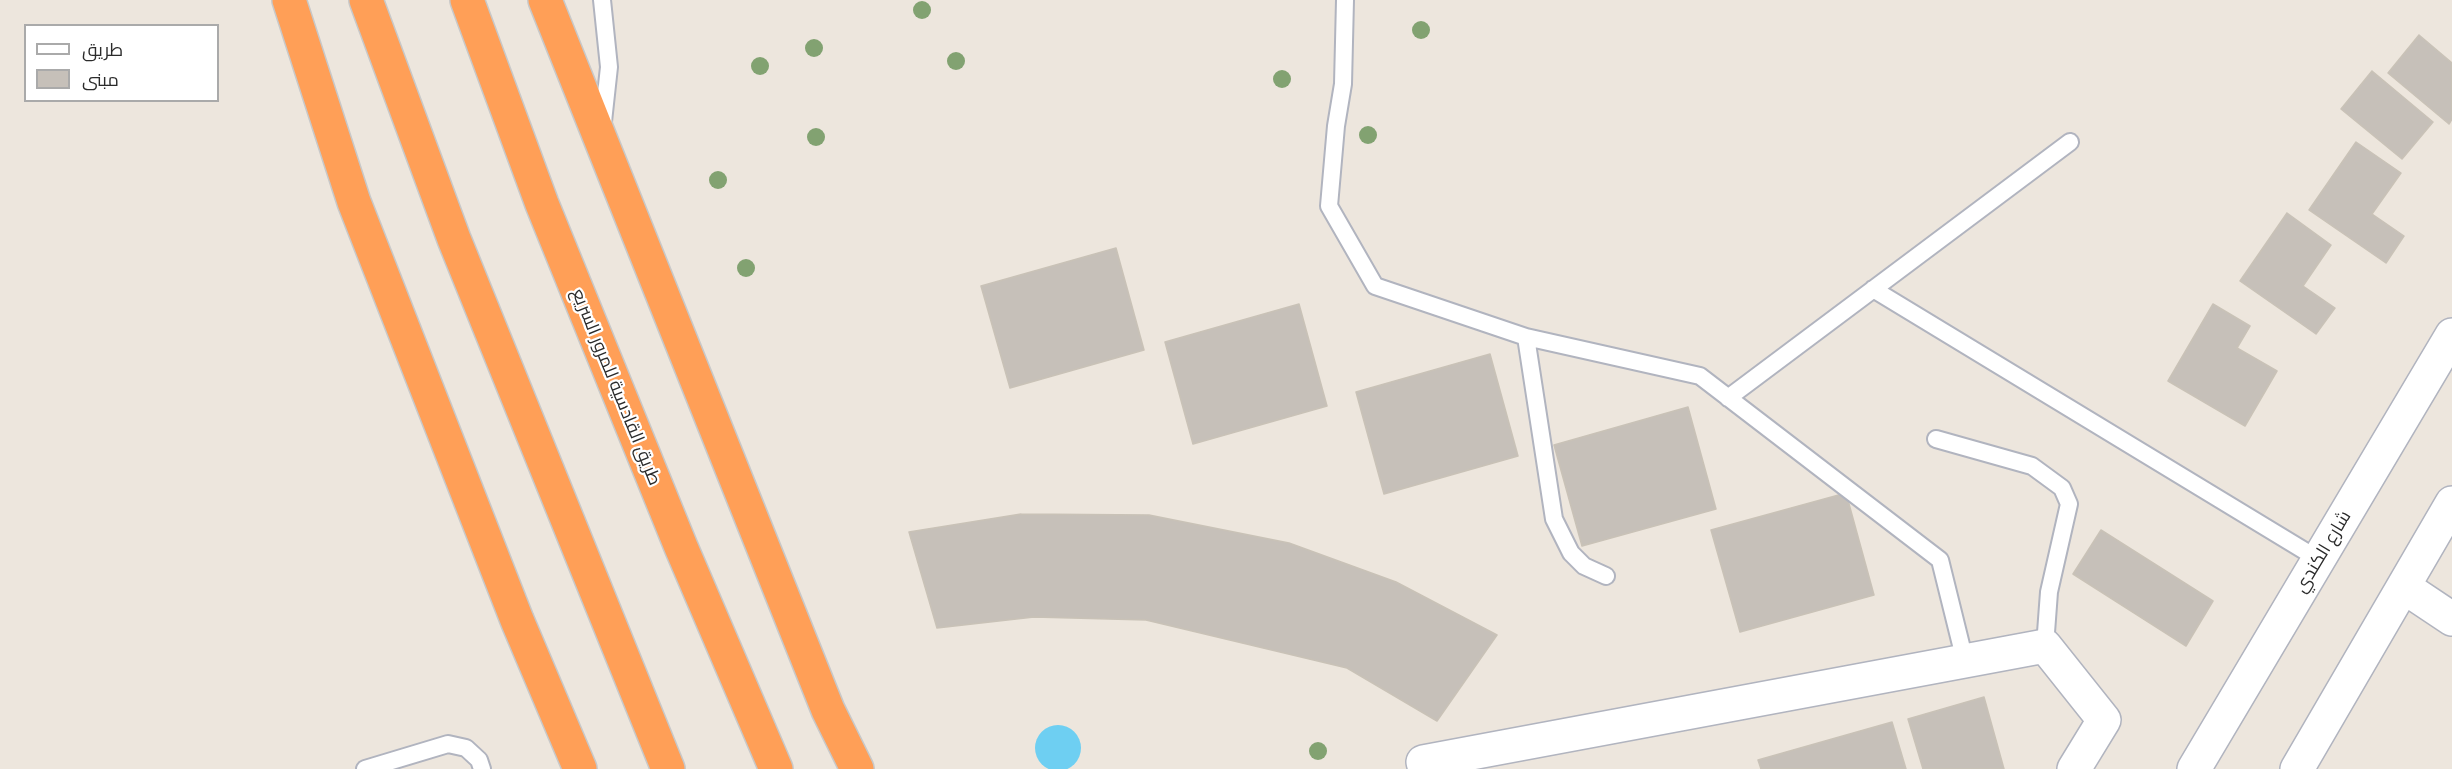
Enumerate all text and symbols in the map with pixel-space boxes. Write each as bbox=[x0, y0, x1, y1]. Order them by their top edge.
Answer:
legend bbox=[24, 24, 219, 102]
text: طريق bbox=[82, 38, 123, 61]
text: مبنى bbox=[82, 68, 119, 91]
street label: طريق القادسية للمرور السريع bbox=[567, 285, 665, 489]
street label: شارع الكندي bbox=[2290, 507, 2356, 597]

